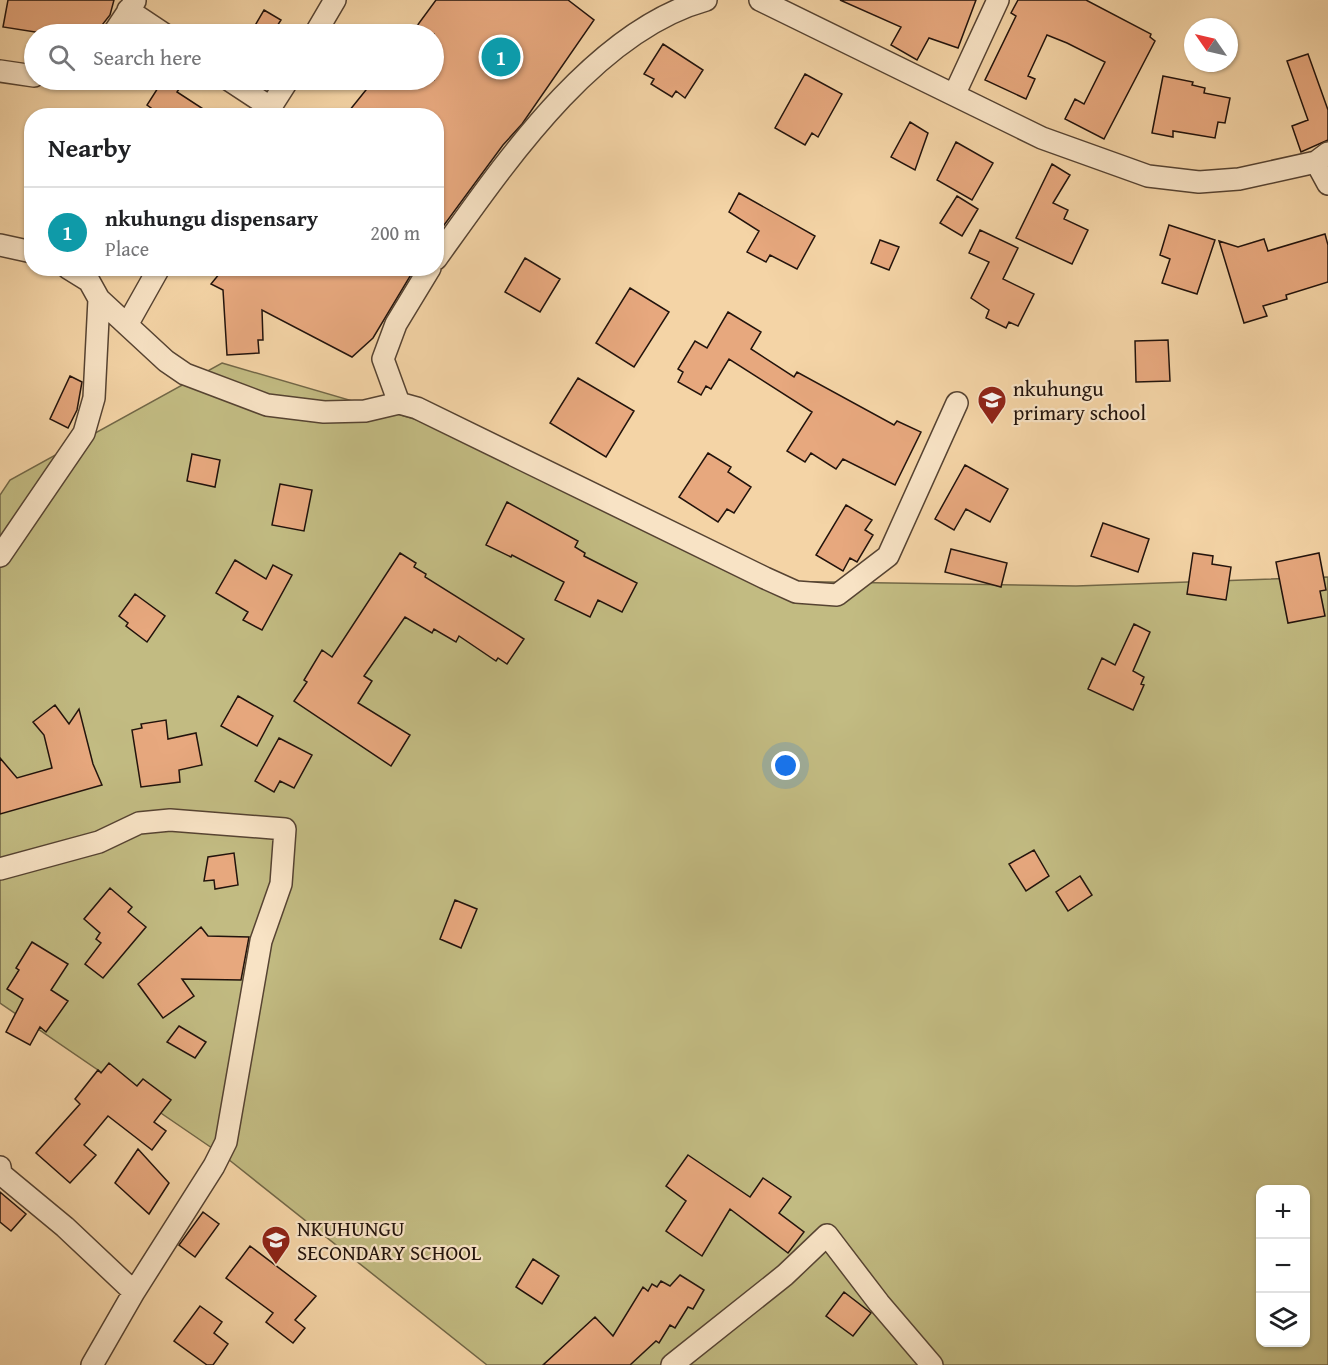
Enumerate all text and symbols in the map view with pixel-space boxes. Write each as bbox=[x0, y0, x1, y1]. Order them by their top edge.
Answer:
north arrow bbox=[1184, 18, 1238, 72]
search box bbox=[24, 24, 444, 90]
pin: 1 bbox=[482, 34, 520, 80]
icon: search bbox=[45, 41, 78, 74]
text: Search here bbox=[93, 41, 202, 73]
text: Nearby bbox=[48, 128, 131, 167]
text: nkuhungu dispensary bbox=[105, 202, 318, 234]
text: 1 bbox=[62, 218, 73, 247]
text: 200 m bbox=[370, 218, 420, 247]
text: Place bbox=[105, 234, 149, 263]
place label: nkuhungu primary school bbox=[1013, 373, 1146, 428]
school or university icon: nkuhungu primary school bbox=[976, 384, 1008, 426]
your location bbox=[771, 751, 800, 780]
map controls bbox=[1256, 1185, 1310, 1347]
button: + bbox=[1256, 1185, 1310, 1239]
place label: NKUHUNGU SECONDARY SCHOOL bbox=[297, 1213, 481, 1268]
school or university icon: NKUHUNGU SECONDARY SCHOOL bbox=[260, 1224, 292, 1266]
button: − bbox=[1256, 1239, 1310, 1293]
button: layers bbox=[1256, 1293, 1310, 1347]

